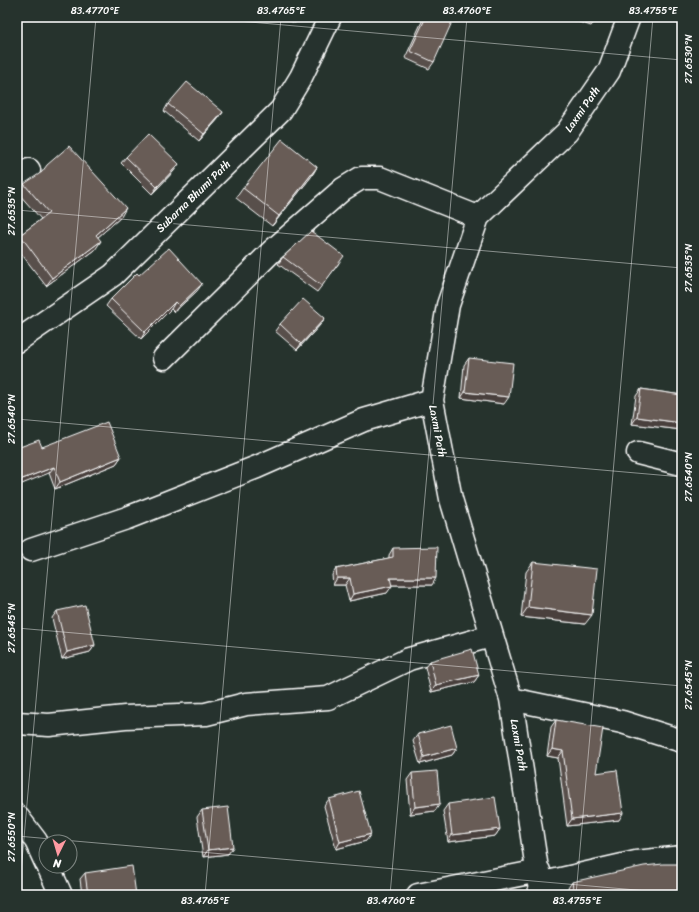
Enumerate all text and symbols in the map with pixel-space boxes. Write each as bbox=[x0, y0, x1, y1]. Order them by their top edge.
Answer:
text: 83.4770°E bbox=[71, 2, 121, 20]
text: 83.4765°E bbox=[257, 2, 307, 20]
text: 83.4760°E bbox=[443, 2, 493, 20]
text: 83.4755°E bbox=[629, 2, 679, 20]
text: 27.6530°N bbox=[680, 34, 698, 84]
street label: Laxmi Path bbox=[559, 82, 605, 136]
street label: Subarna Bhumi Path bbox=[151, 155, 235, 237]
text: 27.6535°N bbox=[3, 186, 21, 236]
text: 27.6535°N bbox=[680, 243, 698, 293]
text: 27.6540°N bbox=[3, 394, 21, 444]
street label: Laxmi Path bbox=[423, 403, 452, 459]
text: 27.6540°N bbox=[680, 452, 698, 502]
text: 27.6545°N bbox=[3, 603, 21, 653]
text: 27.6545°N bbox=[680, 660, 698, 710]
street label: Laxmi Path bbox=[505, 717, 532, 773]
text: 27.6550°N bbox=[3, 812, 21, 862]
north arrow bbox=[38, 834, 78, 874]
text: N bbox=[52, 854, 63, 873]
text: 83.4765°E bbox=[181, 892, 231, 910]
text: 83.4760°E bbox=[367, 892, 417, 910]
text: 83.4755°E bbox=[553, 892, 603, 910]

